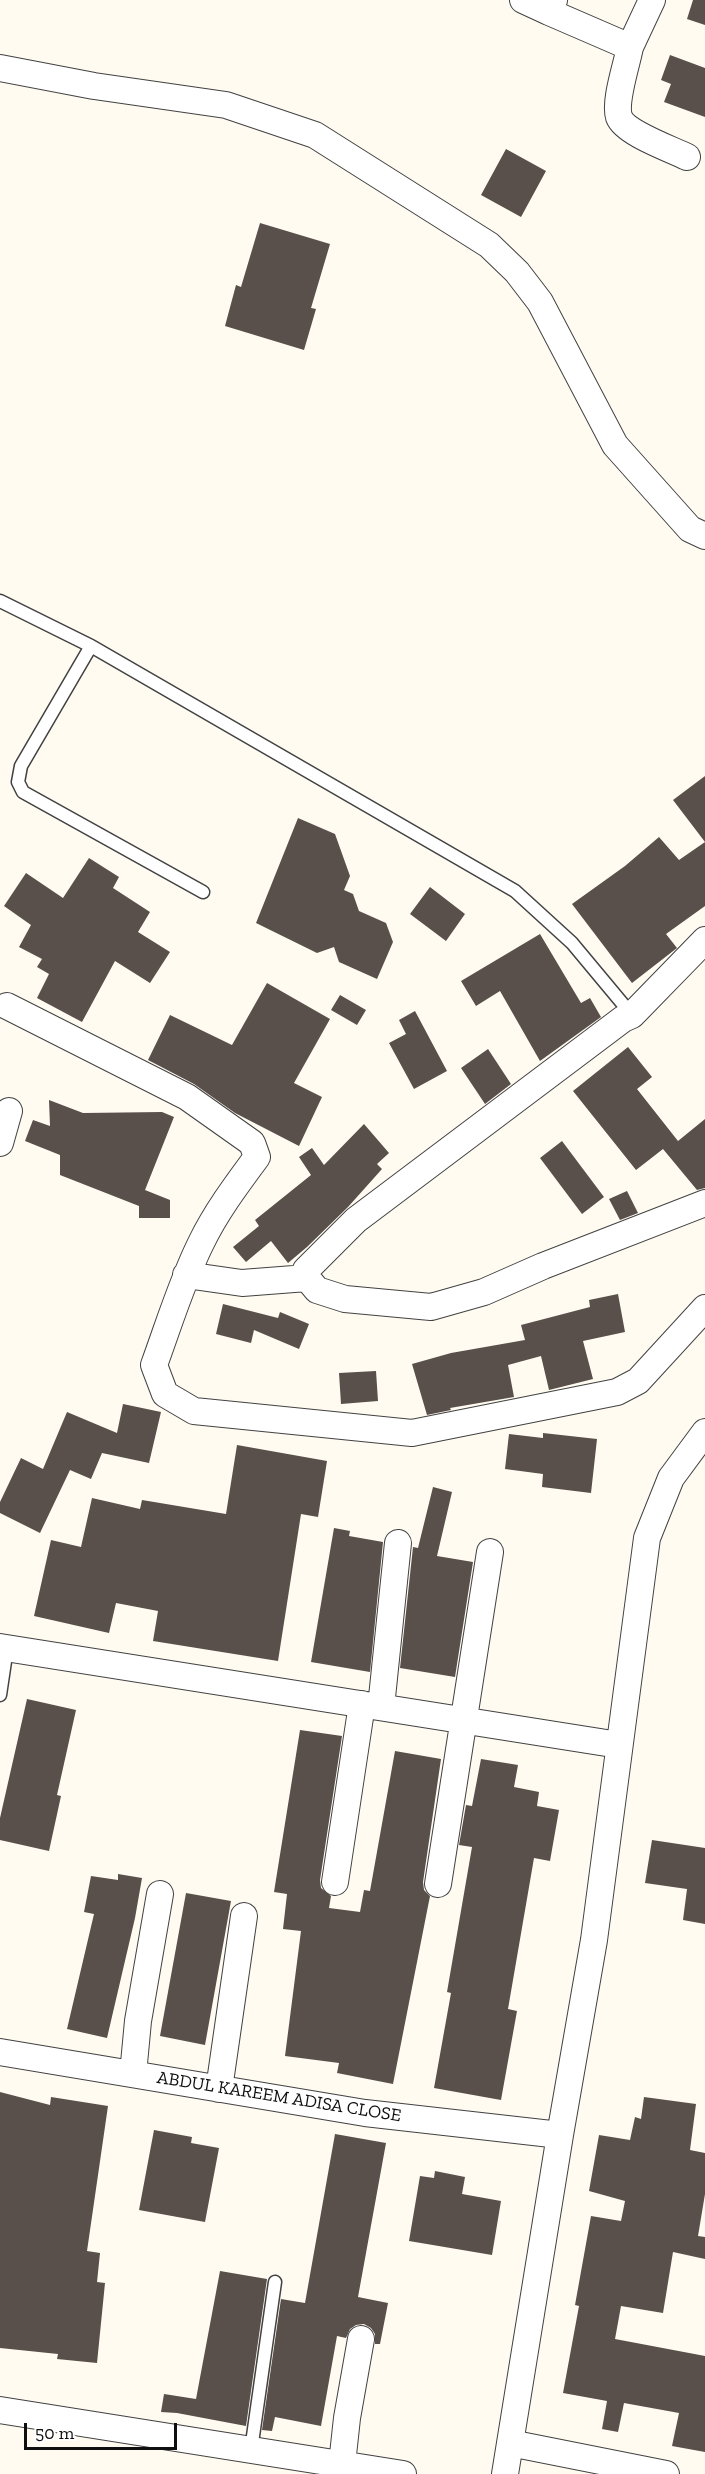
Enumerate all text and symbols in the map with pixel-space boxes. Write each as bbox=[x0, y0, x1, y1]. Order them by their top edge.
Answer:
street label: ABDUL KAREEM ADISA CLOSE bbox=[155, 2067, 403, 2127]
scale bar bbox=[27, 2411, 180, 2449]
text: 50 m bbox=[35, 2422, 74, 2444]

